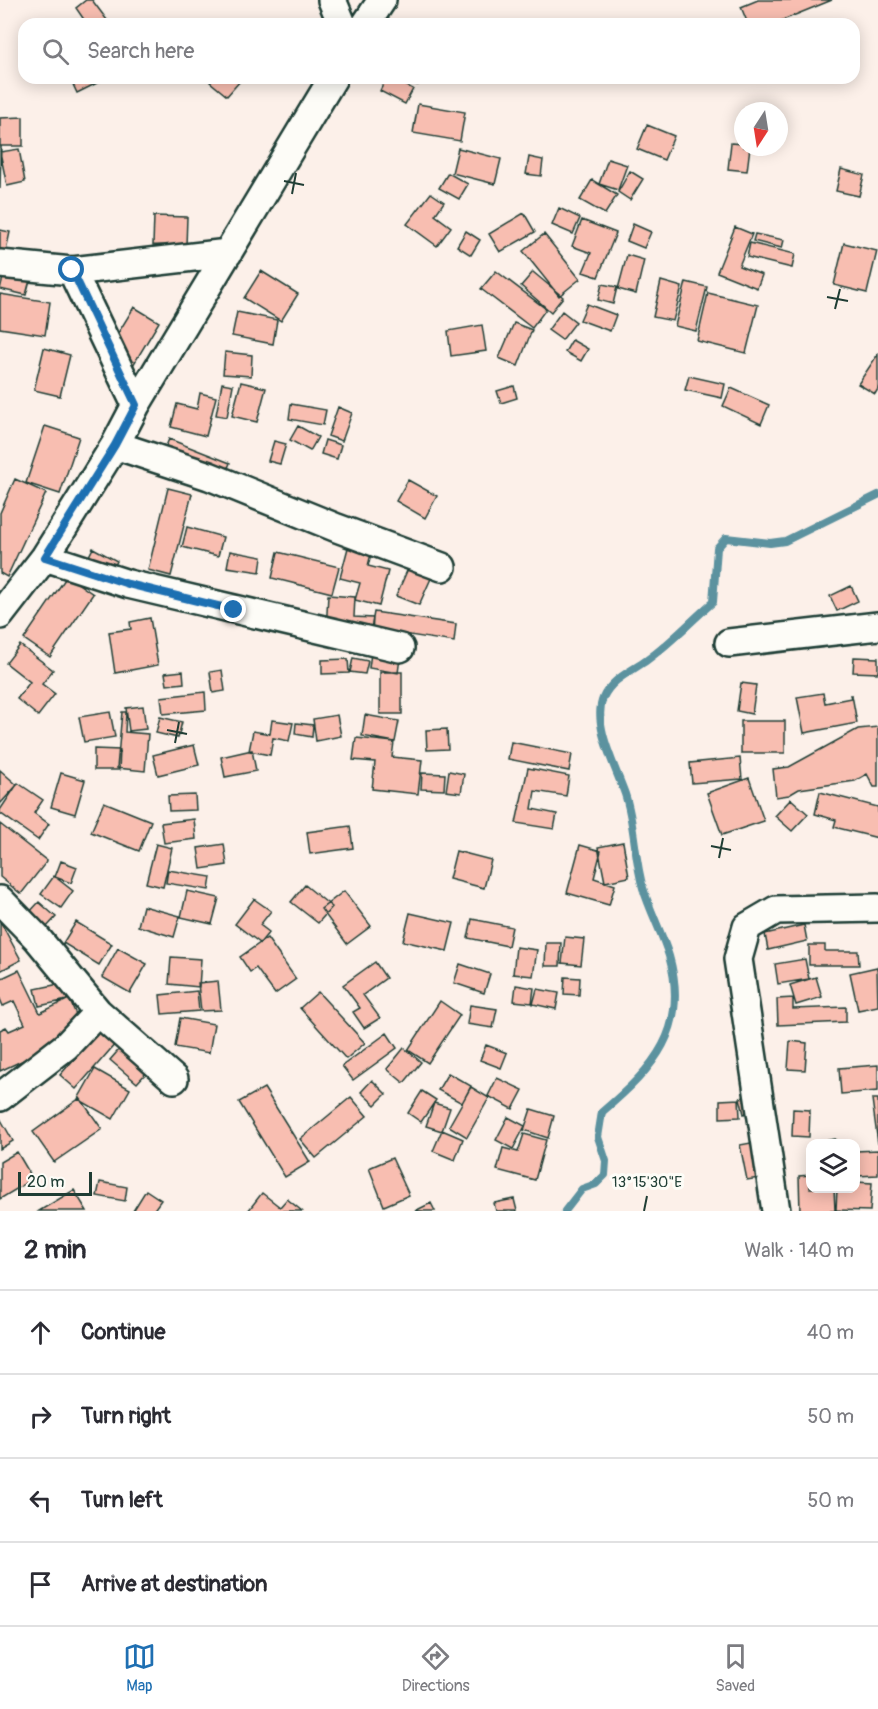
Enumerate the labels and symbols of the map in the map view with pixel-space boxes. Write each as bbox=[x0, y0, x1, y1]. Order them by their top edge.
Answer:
north arrow bbox=[734, 102, 788, 156]
route start bbox=[58, 256, 84, 282]
route end bbox=[220, 596, 246, 622]
scale bar bbox=[18, 1169, 92, 1196]
text: 13°15'30"E bbox=[612, 1173, 682, 1192]

